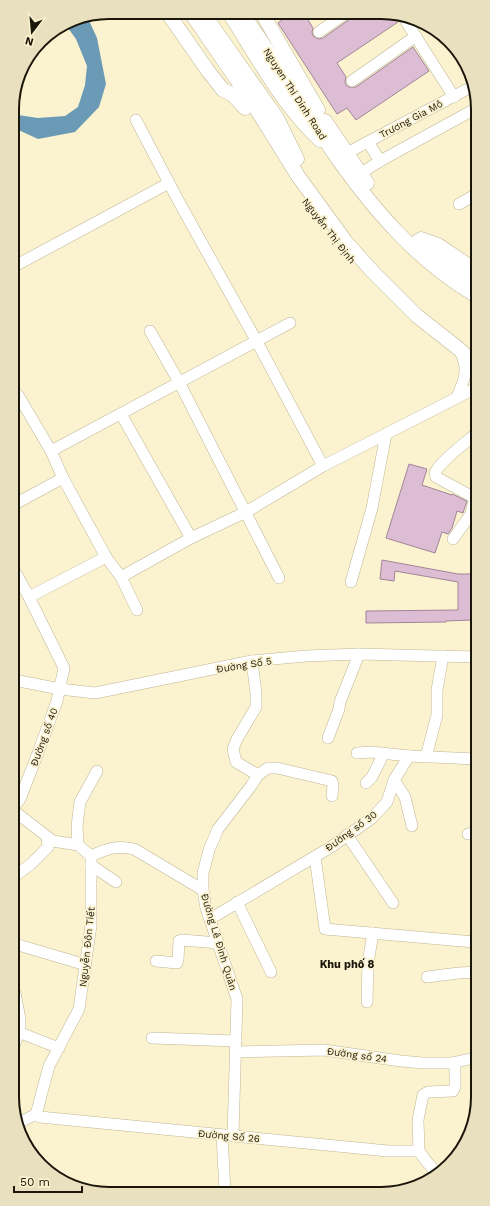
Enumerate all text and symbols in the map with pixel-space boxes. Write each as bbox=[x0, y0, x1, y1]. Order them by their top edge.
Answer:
north arrow bbox=[12, 12, 52, 52]
text: N bbox=[24, 34, 35, 49]
street label: Nguyen Thi Dinh Road bbox=[261, 46, 329, 142]
street label: Trương Gia Mô bbox=[378, 98, 444, 140]
street label: Nguyễn Thị Định bbox=[300, 196, 358, 266]
street label: Đường Số 5 bbox=[215, 655, 273, 675]
street label: Đường số 40 bbox=[28, 706, 60, 768]
street label: Đường số 30 bbox=[323, 809, 379, 853]
street label: Đường Lê Đình Quản bbox=[199, 892, 239, 992]
street label: Nguyễn Đôn Tiết bbox=[77, 906, 97, 988]
district label: Khu phố 8 bbox=[320, 958, 374, 971]
street label: Đường số 24 bbox=[326, 1045, 388, 1065]
street label: Đường Số 26 bbox=[198, 1128, 260, 1144]
scale bar bbox=[14, 1168, 82, 1194]
text: 50 m bbox=[20, 1175, 50, 1189]

